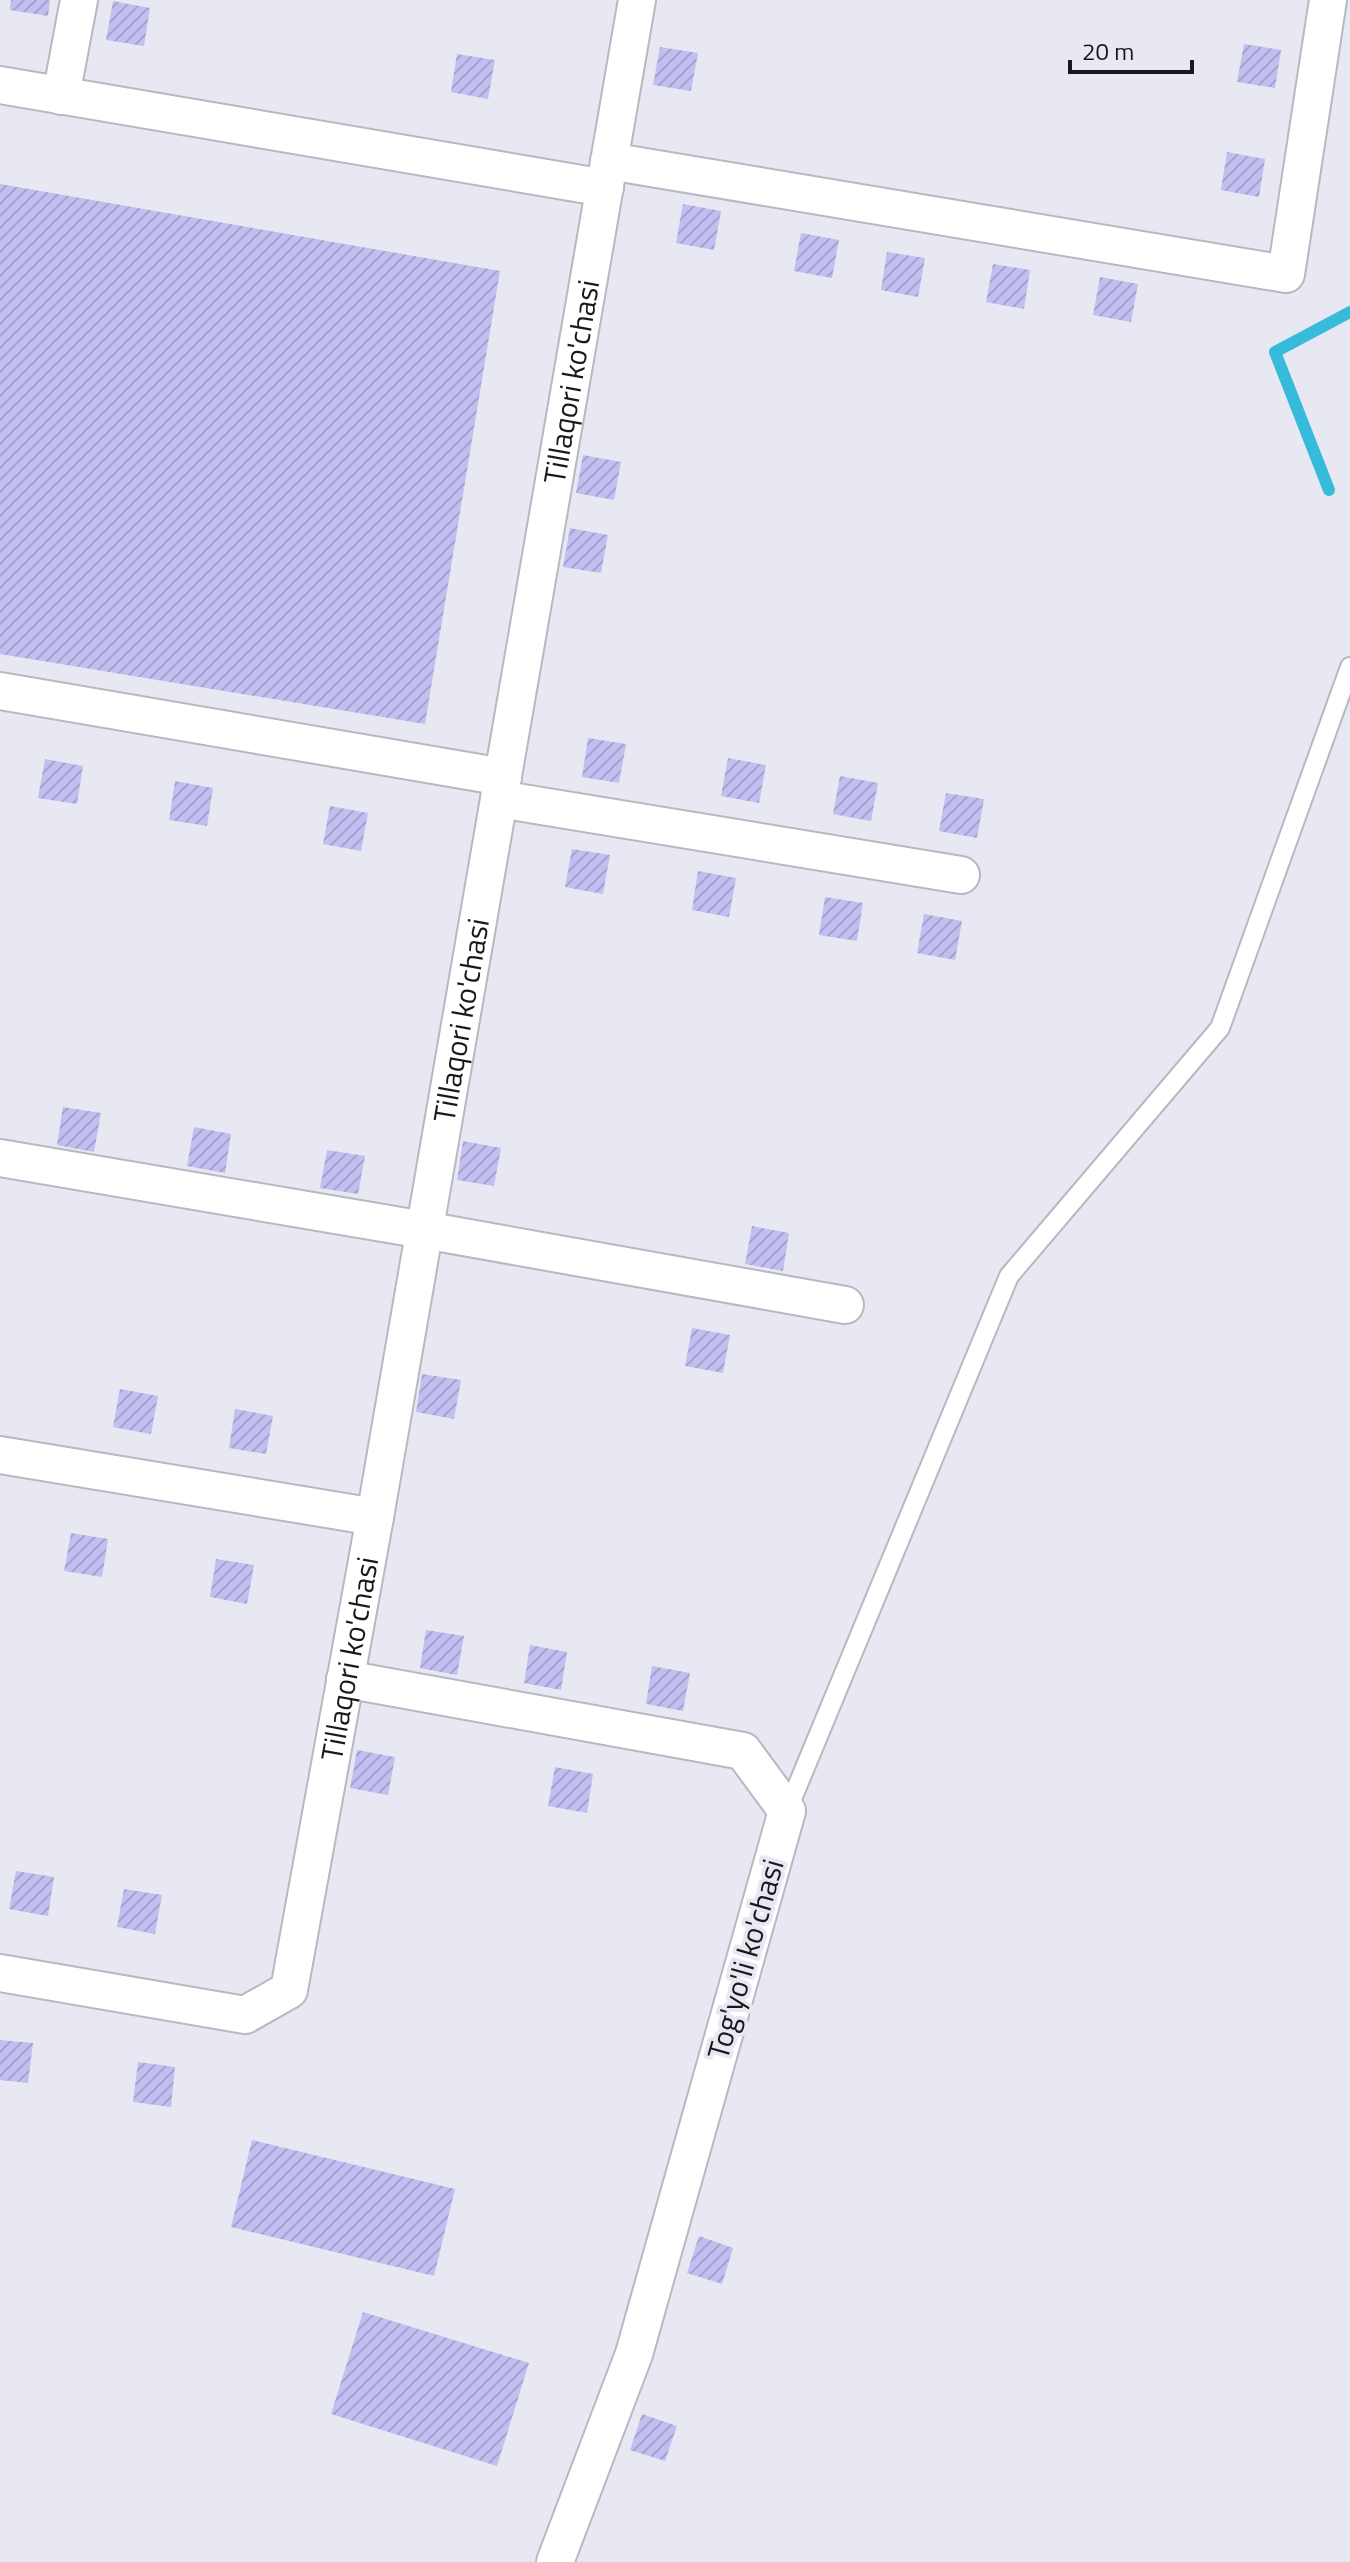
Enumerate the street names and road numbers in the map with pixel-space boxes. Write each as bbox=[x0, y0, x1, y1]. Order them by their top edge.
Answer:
street label: Tillaqori ko'chasi bbox=[531, 276, 611, 487]
street label: Tillaqori ko'chasi bbox=[421, 915, 501, 1126]
street label: Tillaqori ko'chasi bbox=[308, 1553, 390, 1764]
street label: Tog'yo'li ko'chasi bbox=[694, 1853, 796, 2065]

